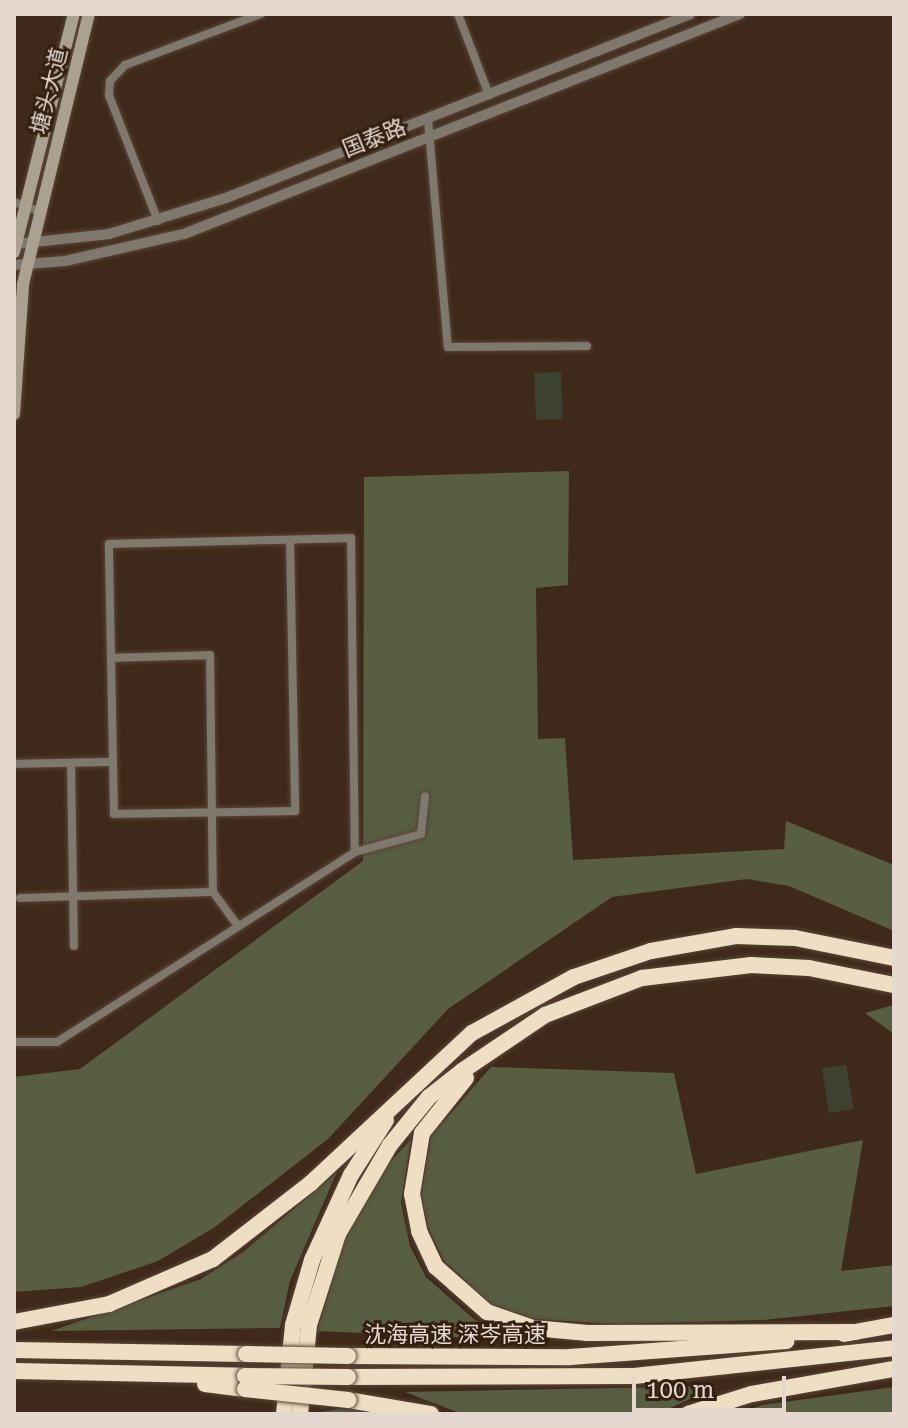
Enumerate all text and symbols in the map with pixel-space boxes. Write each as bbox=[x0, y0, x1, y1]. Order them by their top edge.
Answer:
street label: 塘头大道 bbox=[26, 45, 72, 137]
street label: 国泰路 bbox=[338, 113, 410, 163]
street label: 沈海高速 深岑高速 bbox=[364, 1322, 546, 1348]
scale bar bbox=[636, 1360, 790, 1410]
text: 100 m bbox=[646, 1376, 714, 1404]

